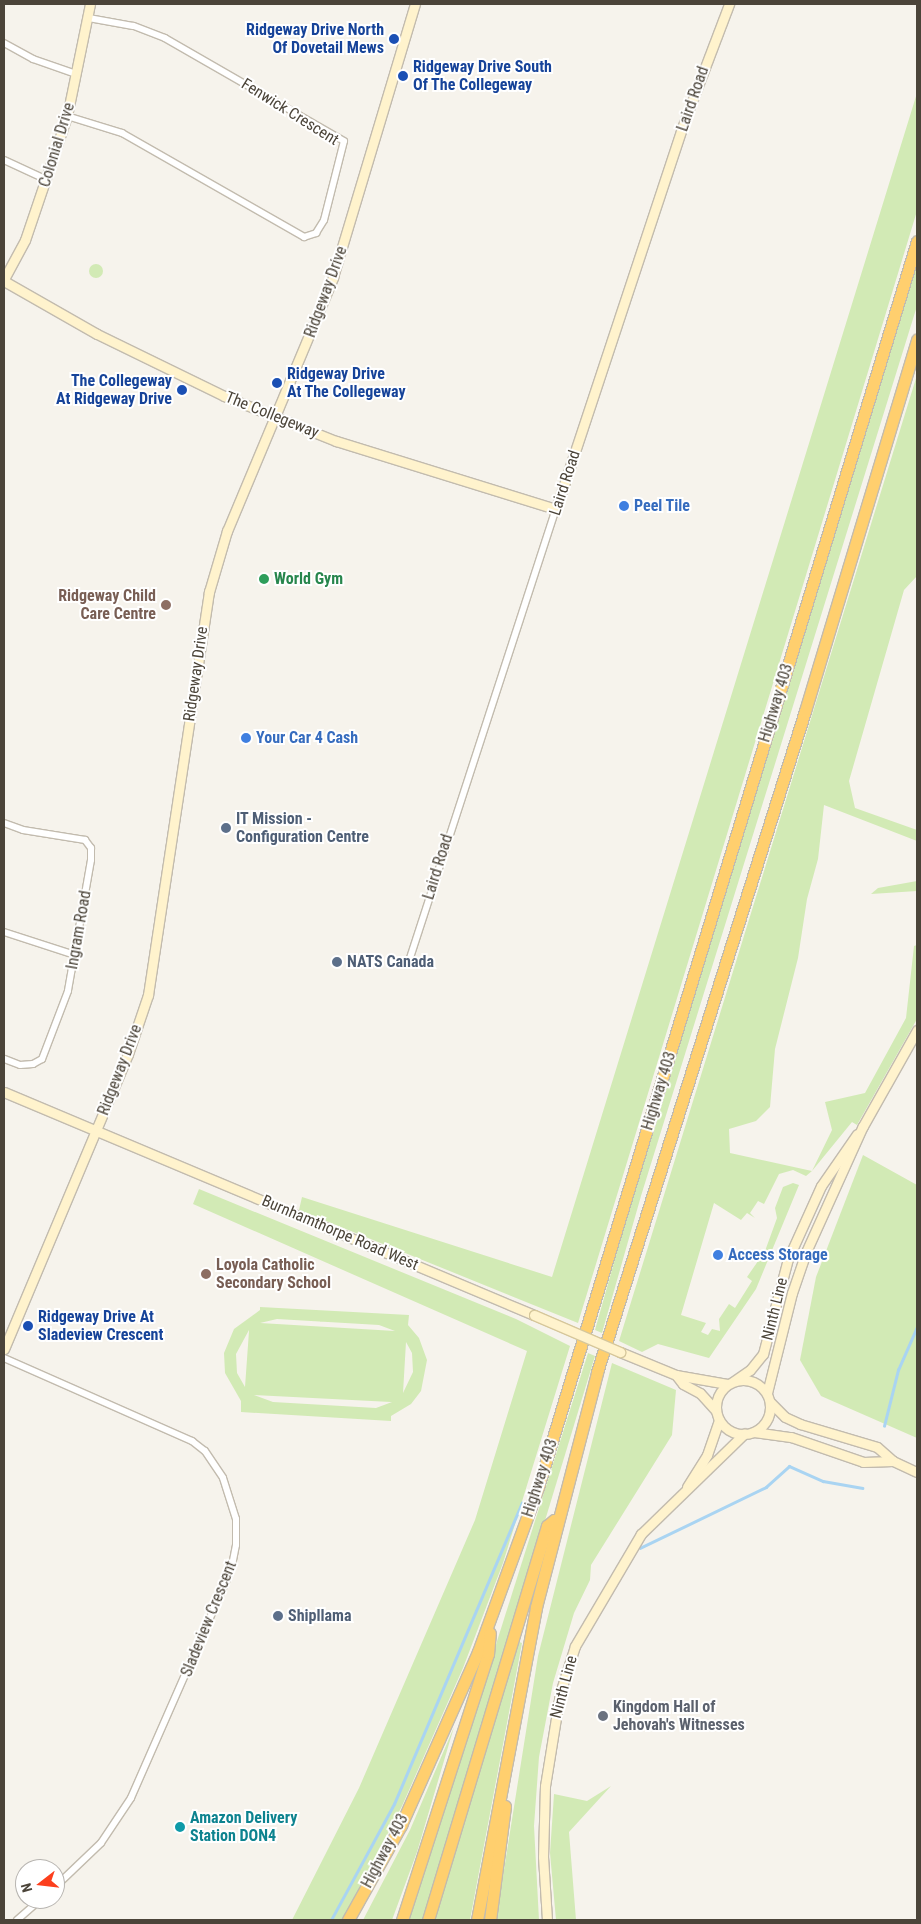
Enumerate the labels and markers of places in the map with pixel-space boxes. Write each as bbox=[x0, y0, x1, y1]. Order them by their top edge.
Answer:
place label: Ridgeway Drive North Of Dovetail Mews bbox=[246, 20, 384, 58]
marker: Ridgeway Drive North Of Dovetail Mews bbox=[388, 33, 400, 45]
place label: Ridgeway Drive South Of The Collegeway bbox=[413, 57, 552, 95]
marker: Ridgeway Drive South Of The Collegeway bbox=[397, 70, 409, 82]
place label: Ridgeway Drive At The Collegeway bbox=[287, 364, 406, 402]
place label: The Collegeway At Ridgeway Drive bbox=[56, 371, 172, 409]
marker: Ridgeway Drive At The Collegeway bbox=[271, 377, 283, 389]
marker: The Collegeway At Ridgeway Drive bbox=[176, 384, 188, 396]
place label: Peel Tile bbox=[634, 496, 690, 516]
marker: Peel Tile bbox=[618, 500, 630, 512]
place label: World Gym bbox=[274, 569, 343, 589]
marker: World Gym bbox=[258, 573, 270, 585]
place label: Ridgeway Child Care Centre bbox=[58, 586, 156, 624]
marker: Ridgeway Child Care Centre bbox=[160, 599, 172, 611]
place label: Your Car 4 Cash bbox=[256, 728, 358, 748]
marker: Your Car 4 Cash bbox=[240, 732, 252, 744]
place label: IT Mission - Configuration Centre bbox=[236, 809, 369, 847]
marker: IT Mission - Configuration Centre bbox=[220, 822, 232, 834]
place label: NATS Canada bbox=[347, 952, 434, 972]
marker: NATS Canada bbox=[331, 956, 343, 968]
place label: Access Storage bbox=[728, 1245, 828, 1265]
marker: Access Storage bbox=[712, 1249, 724, 1261]
place label: Loyola Catholic Secondary School bbox=[216, 1255, 331, 1293]
marker: Loyola Catholic Secondary School bbox=[200, 1268, 212, 1280]
place label: Ridgeway Drive At Sladeview Crescent bbox=[38, 1307, 163, 1345]
marker: Ridgeway Drive At Sladeview Crescent bbox=[22, 1320, 34, 1332]
place label: Shipllama bbox=[288, 1606, 351, 1626]
marker: Shipllama bbox=[272, 1610, 284, 1622]
place label: Kingdom Hall of Jehovah's Witnesses bbox=[613, 1697, 745, 1735]
marker: Kingdom Hall of Jehovah's Witnesses bbox=[597, 1710, 609, 1722]
place label: Amazon Delivery Station DON4 bbox=[190, 1808, 297, 1846]
marker: Amazon Delivery Station DON4 bbox=[174, 1821, 186, 1833]

